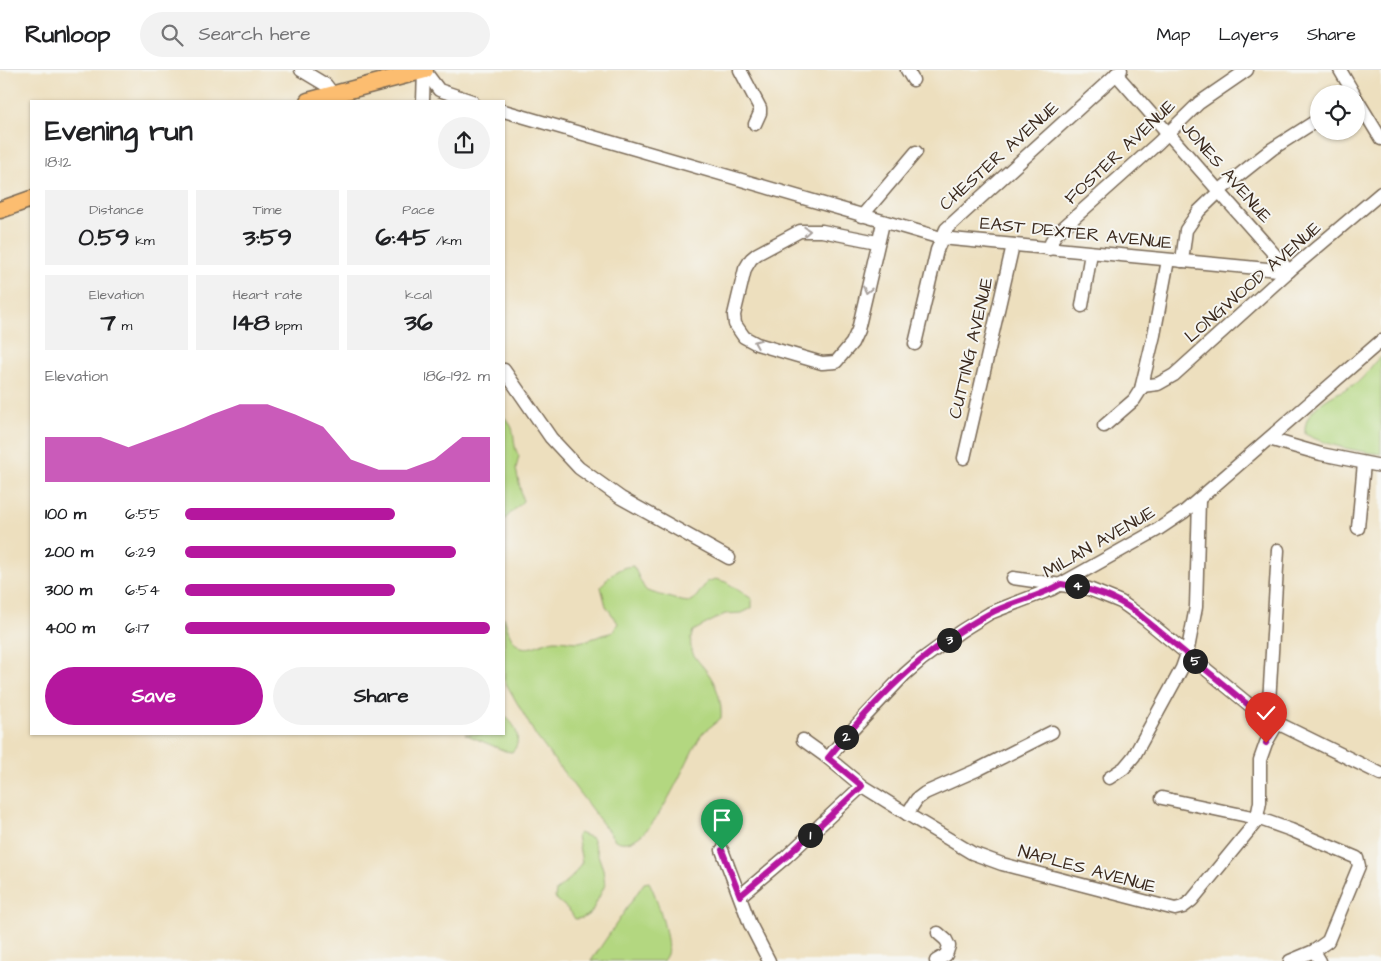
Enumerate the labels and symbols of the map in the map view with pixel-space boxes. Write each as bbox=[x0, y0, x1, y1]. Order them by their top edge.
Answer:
street label: FOSTER AVENUE bbox=[1059, 94, 1181, 210]
street label: CHESTER AVENUE bbox=[934, 95, 1065, 217]
street label: JONES AVENUE bbox=[1175, 116, 1278, 229]
street label: EAST DEXTER AVENUE bbox=[979, 210, 1173, 256]
street label: LONGWOOD AVENUE bbox=[1179, 215, 1327, 348]
one-way arrow bbox=[804, 225, 812, 236]
street label: CUTTING AVENUE bbox=[943, 274, 1000, 421]
one-way arrow bbox=[862, 285, 873, 294]
one-way arrow bbox=[753, 339, 762, 349]
street label: MILAN AVENUE bbox=[1038, 500, 1160, 584]
pin: 4 bbox=[1064, 574, 1090, 598]
pin: 3 bbox=[936, 628, 962, 652]
pin: 5 bbox=[1182, 648, 1208, 674]
pin bbox=[1245, 692, 1287, 743]
pin: 2 bbox=[834, 724, 858, 750]
pin bbox=[701, 799, 743, 850]
pin: 1 bbox=[798, 822, 822, 848]
street label: NAPLES AVENUE bbox=[1015, 839, 1159, 900]

